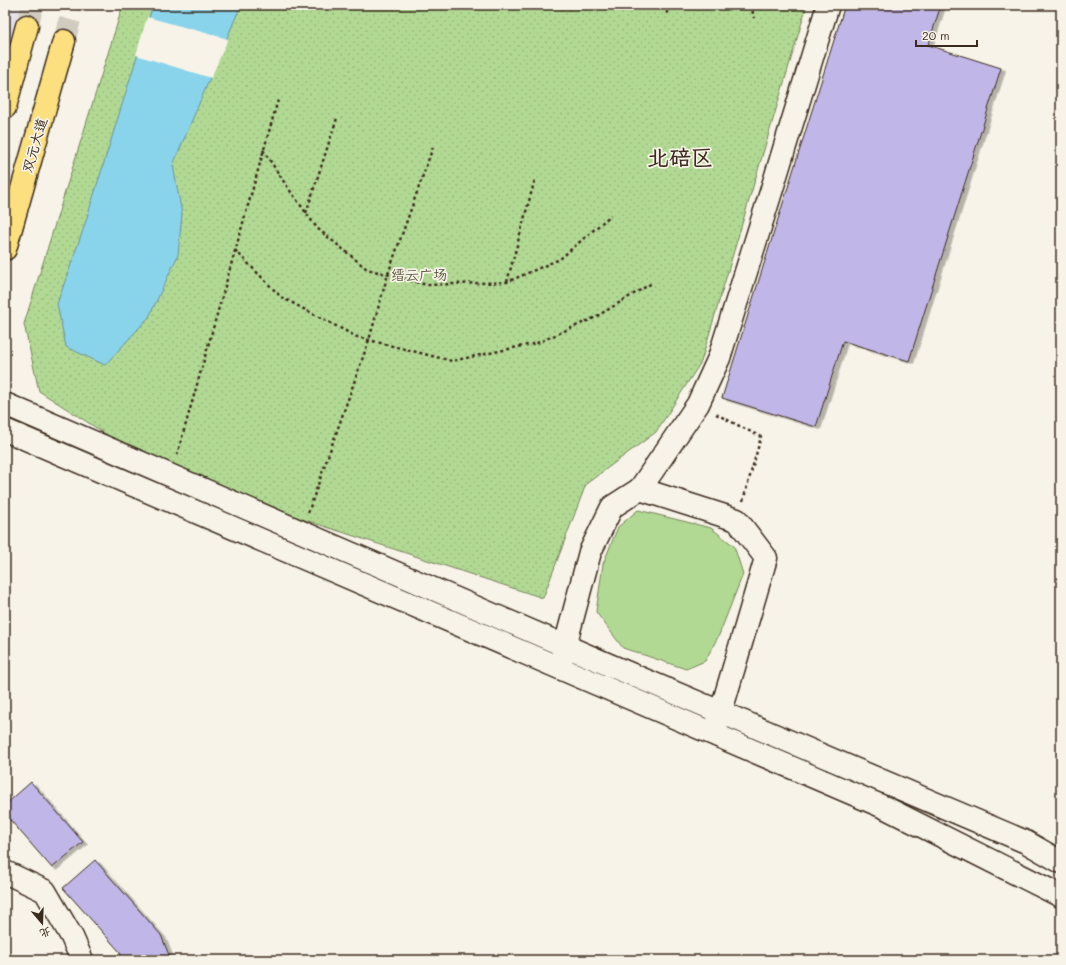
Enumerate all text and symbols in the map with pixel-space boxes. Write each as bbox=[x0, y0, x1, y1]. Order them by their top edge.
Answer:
scale bar bbox=[916, 22, 977, 48]
text: 20 m bbox=[922, 27, 950, 43]
street label: 双元大道 bbox=[17, 115, 51, 175]
district label: 北碚区 bbox=[647, 142, 713, 171]
park label: 缙云广场 bbox=[391, 265, 447, 284]
north arrow bbox=[22, 903, 62, 943]
text: 北 bbox=[38, 924, 53, 942]

